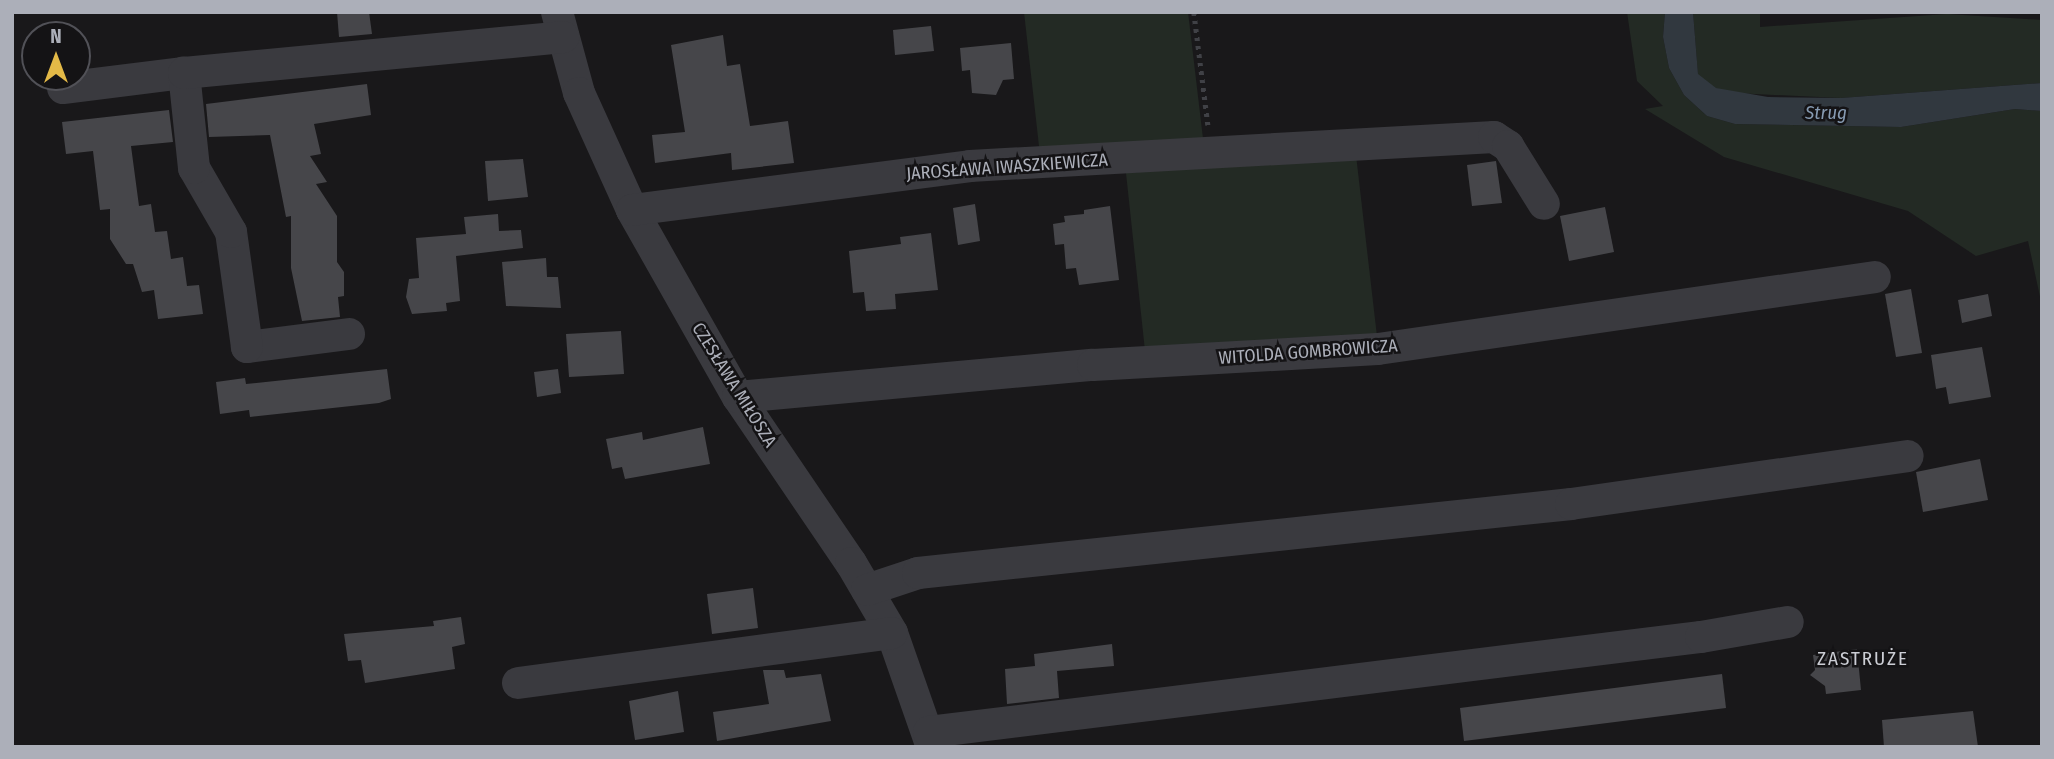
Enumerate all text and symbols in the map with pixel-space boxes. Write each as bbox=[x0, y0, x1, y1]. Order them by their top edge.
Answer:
north arrow bbox=[21, 21, 91, 91]
text: N bbox=[50, 25, 62, 48]
water label: Strug bbox=[1805, 102, 1847, 124]
street label: JAROSŁAWA IWASZKIEWICZA bbox=[906, 149, 1108, 185]
street label: CZESŁAWA MIŁOSZA bbox=[687, 319, 781, 451]
street label: WITOLDA GOMBROWICZA bbox=[1218, 335, 1398, 369]
district label: ZASTRUŻE bbox=[1818, 648, 1908, 670]

